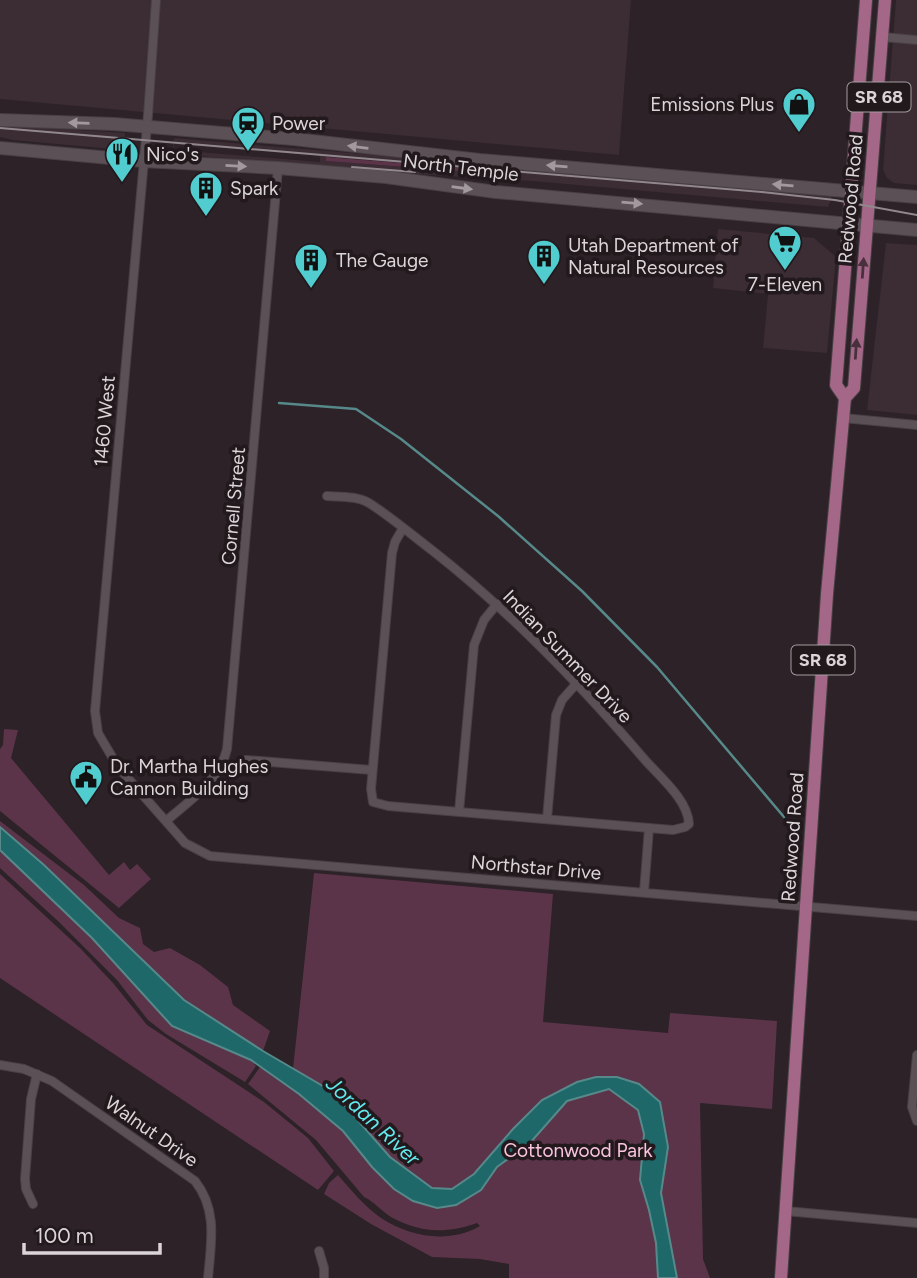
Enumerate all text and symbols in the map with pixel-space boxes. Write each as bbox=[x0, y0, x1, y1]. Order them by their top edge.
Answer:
road number: SR 68 bbox=[848, 82, 910, 112]
shop icon: Emissions Plus bbox=[780, 85, 818, 134]
place label: Emissions Plus bbox=[650, 93, 774, 116]
station icon: Power bbox=[229, 104, 267, 153]
place label: Power bbox=[272, 112, 326, 135]
one-way arrow bbox=[68, 117, 90, 129]
street label: Redwood Road bbox=[833, 133, 868, 265]
restaurant icon: Nico's bbox=[103, 135, 141, 184]
one-way arrow bbox=[347, 141, 369, 152]
place label: Nico's bbox=[146, 143, 199, 166]
street label: North Temple bbox=[402, 149, 520, 186]
one-way arrow bbox=[225, 160, 247, 171]
one-way arrow bbox=[545, 160, 567, 171]
building icon: Spark bbox=[187, 169, 225, 218]
place label: Spark bbox=[230, 177, 279, 200]
one-way arrow bbox=[772, 179, 794, 190]
one-way arrow bbox=[451, 182, 473, 193]
one-way arrow bbox=[622, 198, 644, 209]
supermarket icon: 7-Eleven bbox=[766, 223, 804, 272]
place label: Utah Department of Natural Resources bbox=[568, 234, 739, 279]
building icon: Utah Department of Natural Resources bbox=[525, 237, 563, 286]
building icon: The Gauge bbox=[292, 241, 330, 290]
place label: The Gauge bbox=[336, 249, 428, 272]
one-way arrow bbox=[858, 257, 869, 279]
place label: 7-Eleven bbox=[748, 273, 822, 296]
one-way arrow bbox=[851, 338, 862, 360]
street label: 1460 West bbox=[89, 375, 120, 467]
street label: Cornell Street bbox=[217, 446, 250, 566]
street label: Indian Summer Drive bbox=[498, 585, 637, 728]
road number: SR 68 bbox=[792, 646, 854, 674]
place label: Dr. Martha Hughes Cannon Building bbox=[110, 755, 268, 800]
public building icon: Dr. Martha Hughes Cannon Building bbox=[67, 758, 105, 807]
street label: Redwood Road bbox=[777, 772, 808, 903]
street label: Northstar Drive bbox=[470, 850, 602, 885]
water label: Jordan River bbox=[321, 1070, 426, 1171]
street label: Walnut Drive bbox=[101, 1091, 203, 1172]
park label: Cottonwood Park bbox=[503, 1139, 653, 1162]
scale bar bbox=[24, 1212, 161, 1256]
text: 100 m bbox=[35, 1223, 94, 1248]

